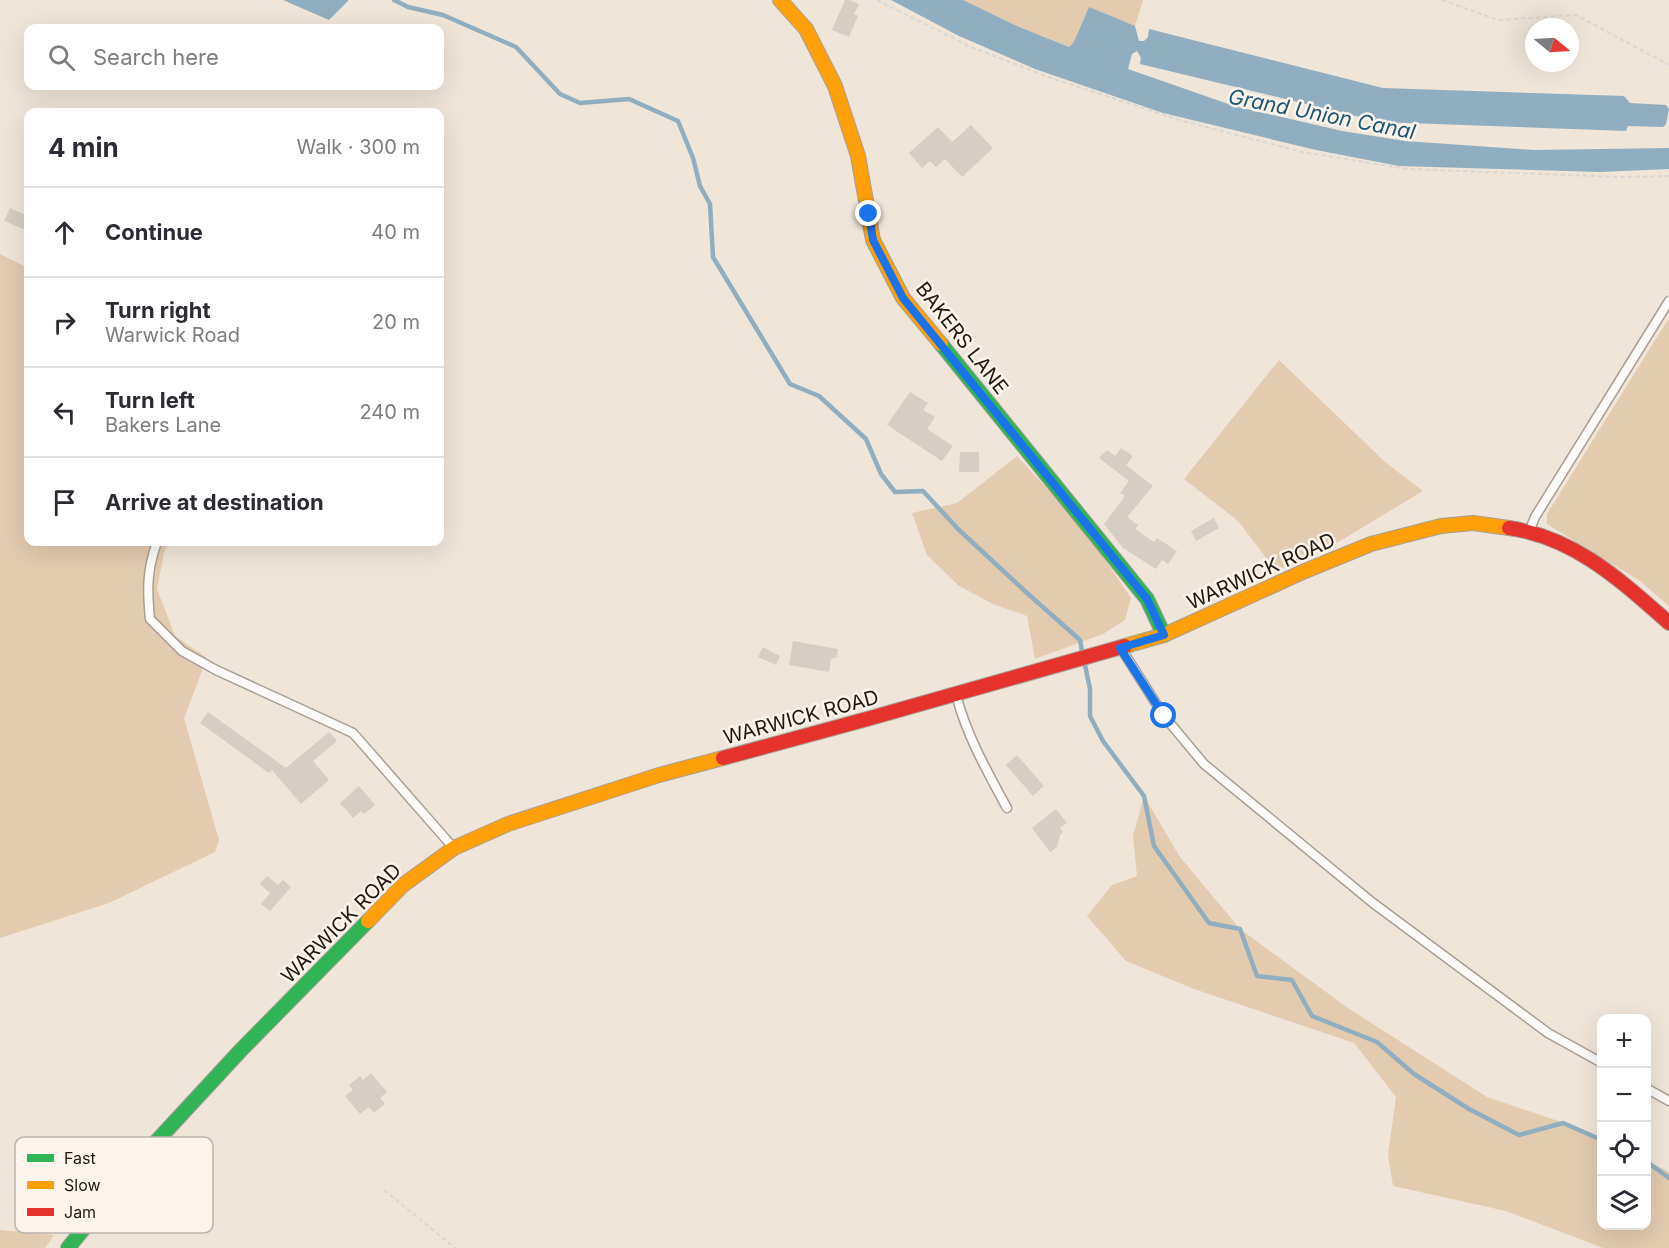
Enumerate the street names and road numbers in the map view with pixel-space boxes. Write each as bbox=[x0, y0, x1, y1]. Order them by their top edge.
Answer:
street label: BAKERS LANE bbox=[911, 277, 1013, 399]
street label: WARWICK ROAD bbox=[1183, 528, 1339, 614]
street label: WARWICK ROAD bbox=[721, 685, 881, 749]
street label: WARWICK ROAD bbox=[276, 858, 406, 988]

